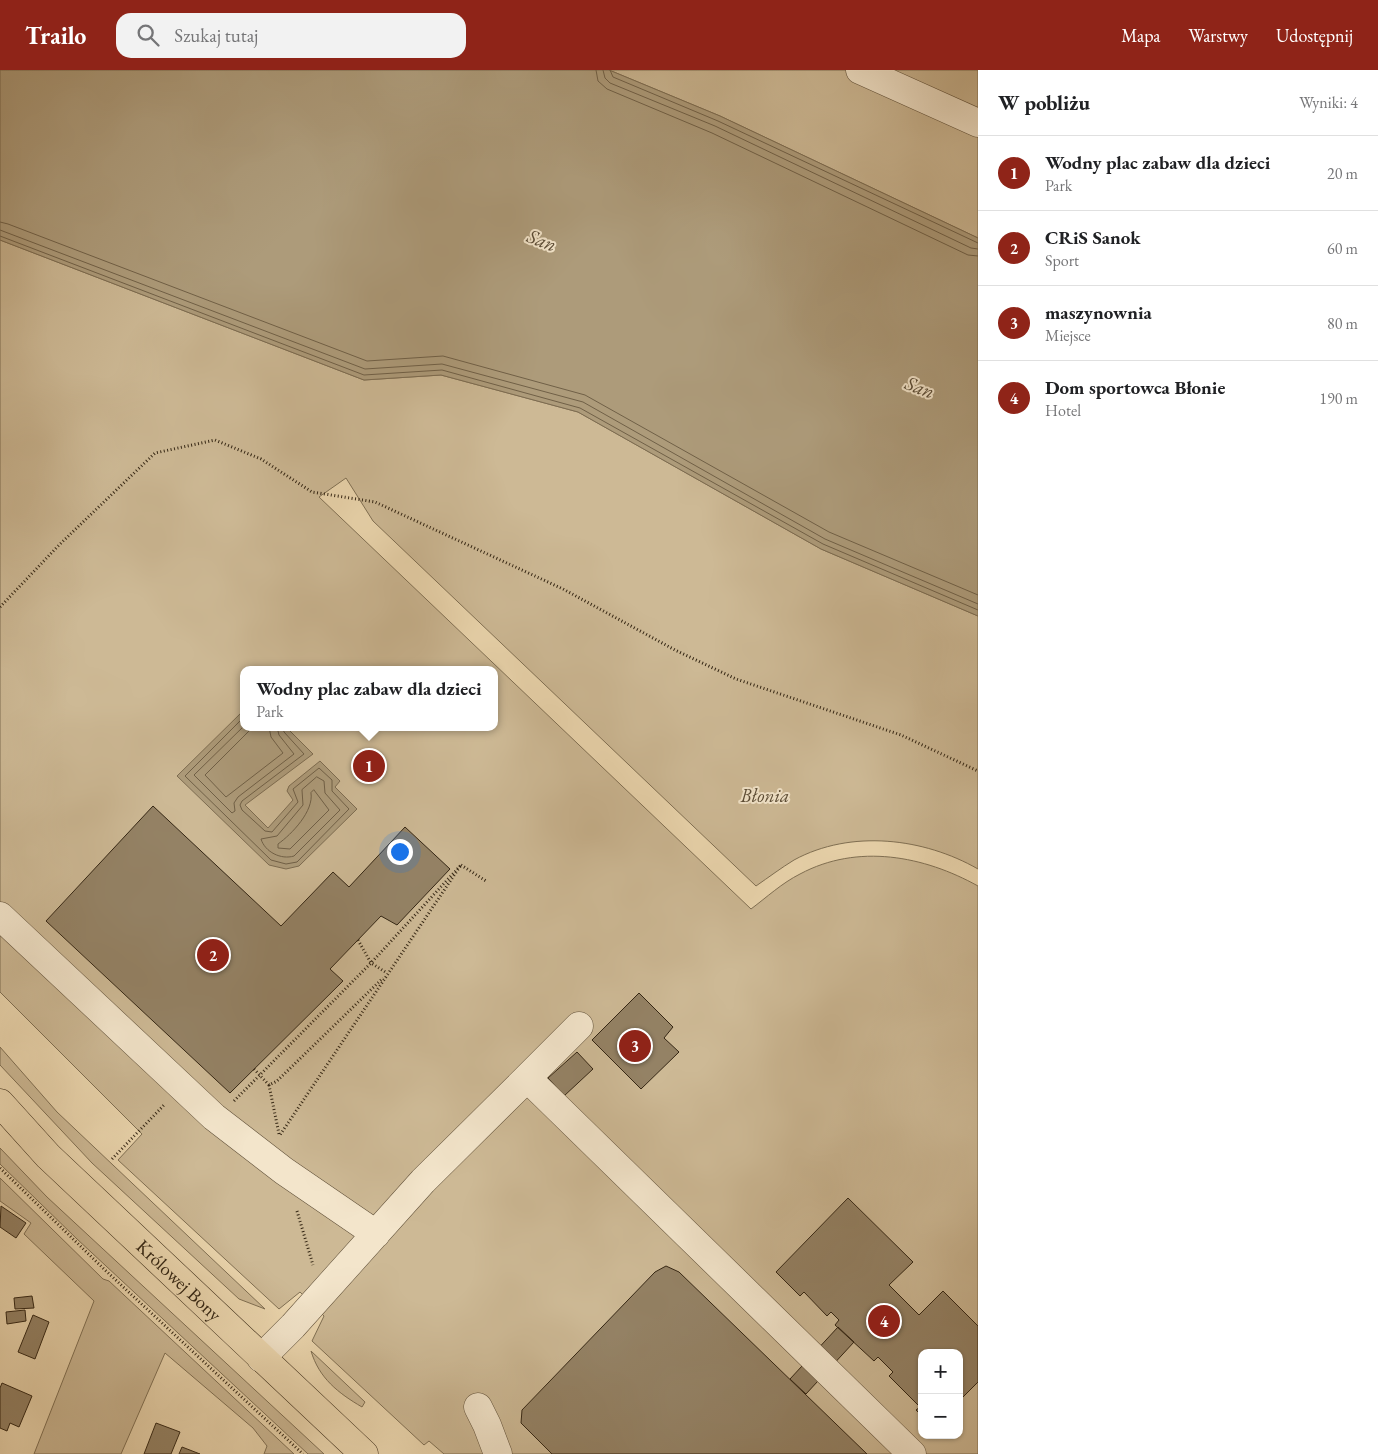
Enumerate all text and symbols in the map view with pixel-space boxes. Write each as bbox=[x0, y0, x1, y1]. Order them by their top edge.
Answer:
search box bbox=[116, 13, 466, 58]
text: Trailo bbox=[25, 20, 86, 51]
icon: search bbox=[134, 21, 162, 49]
text: Szukaj tutaj bbox=[174, 23, 258, 48]
text: Mapa bbox=[1121, 24, 1160, 47]
text: Warstwy bbox=[1188, 24, 1248, 47]
text: Udostępnij bbox=[1276, 24, 1353, 47]
text: W pobliżu bbox=[998, 89, 1090, 116]
text: Wyniki: 4 bbox=[1299, 92, 1358, 113]
text: Wodny plac zabaw dla dzieci bbox=[1045, 150, 1270, 175]
text: 1 bbox=[1010, 163, 1018, 184]
text: 20 m bbox=[1327, 163, 1358, 184]
text: Park bbox=[1045, 175, 1072, 196]
water label: San bbox=[523, 222, 560, 257]
text: CRiS Sanok bbox=[1045, 225, 1141, 250]
text: 2 bbox=[1010, 238, 1018, 259]
text: 60 m bbox=[1327, 238, 1358, 259]
text: Sport bbox=[1045, 250, 1079, 271]
text: maszynownia bbox=[1045, 300, 1152, 325]
text: 3 bbox=[1010, 313, 1018, 334]
text: 80 m bbox=[1327, 313, 1358, 334]
text: Miejsce bbox=[1045, 325, 1091, 346]
water label: San bbox=[901, 369, 938, 404]
text: Dom sportowca Błonie bbox=[1045, 375, 1225, 400]
text: 4 bbox=[1010, 388, 1018, 409]
text: 190 m bbox=[1319, 388, 1358, 409]
text: Hotel bbox=[1045, 400, 1081, 421]
popup bbox=[240, 666, 498, 731]
text: Wodny plac zabaw dla dzieci bbox=[256, 676, 482, 701]
text: Park bbox=[256, 701, 284, 722]
pin: 1 bbox=[353, 747, 385, 785]
park label: Błonia bbox=[740, 783, 789, 808]
your location bbox=[387, 839, 413, 865]
pin: 2 bbox=[197, 936, 229, 974]
pin: 3 bbox=[619, 1027, 651, 1065]
street label: Królowej Bony bbox=[131, 1234, 228, 1327]
pin: 4 bbox=[868, 1302, 900, 1340]
map controls bbox=[918, 1349, 963, 1439]
button: + bbox=[918, 1349, 963, 1394]
button: − bbox=[918, 1394, 963, 1439]

